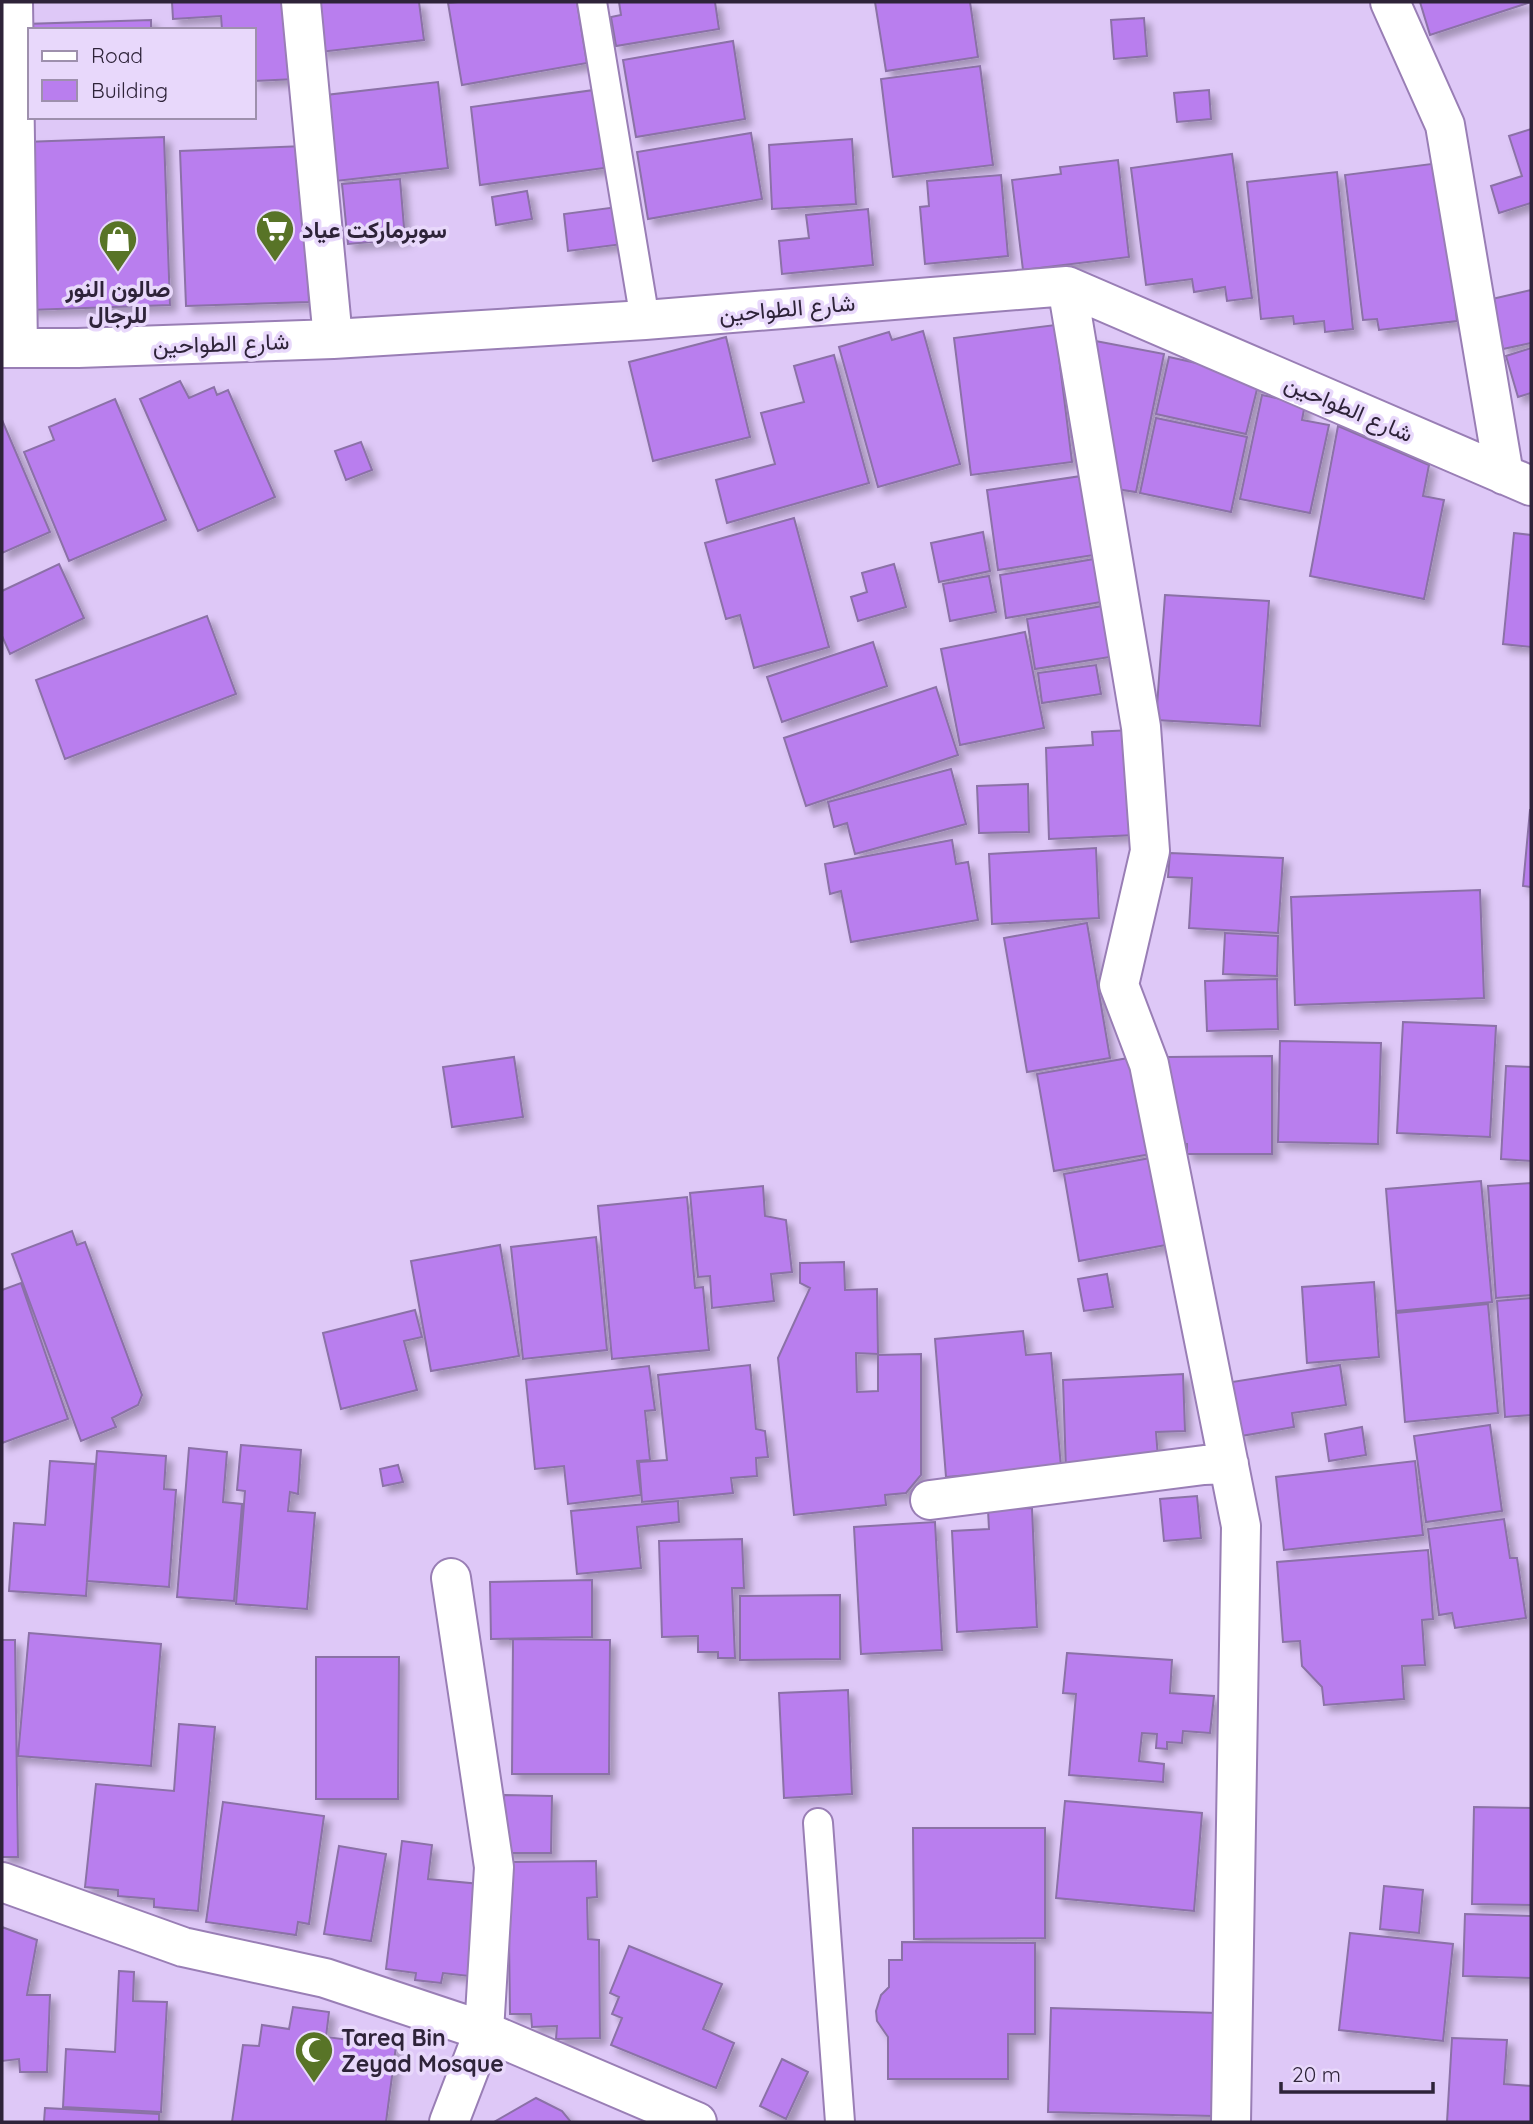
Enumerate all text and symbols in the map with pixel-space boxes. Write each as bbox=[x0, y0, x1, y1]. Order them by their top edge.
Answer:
legend bbox=[28, 28, 256, 119]
text: Road bbox=[91, 42, 143, 68]
text: Building bbox=[91, 77, 168, 103]
supermarket icon: سوبرماركت عياد bbox=[254, 208, 296, 263]
place label: سوبرماركت عياد bbox=[302, 215, 447, 245]
shop icon: صالون النور للرجال bbox=[97, 218, 139, 273]
place label: صالون النور للرجال bbox=[65, 274, 170, 330]
street label: شارع الطواحين bbox=[718, 288, 857, 330]
street label: شارع الطواحين bbox=[152, 326, 290, 362]
street label: شارع الطواحين bbox=[1280, 368, 1418, 450]
place label: Tareq Bin Zeyad Mosque bbox=[341, 2023, 504, 2078]
mosque icon: Tareq Bin Zeyad Mosque bbox=[293, 2029, 335, 2084]
scale bar bbox=[1281, 2050, 1433, 2094]
text: 20 m bbox=[1292, 2061, 1341, 2087]

